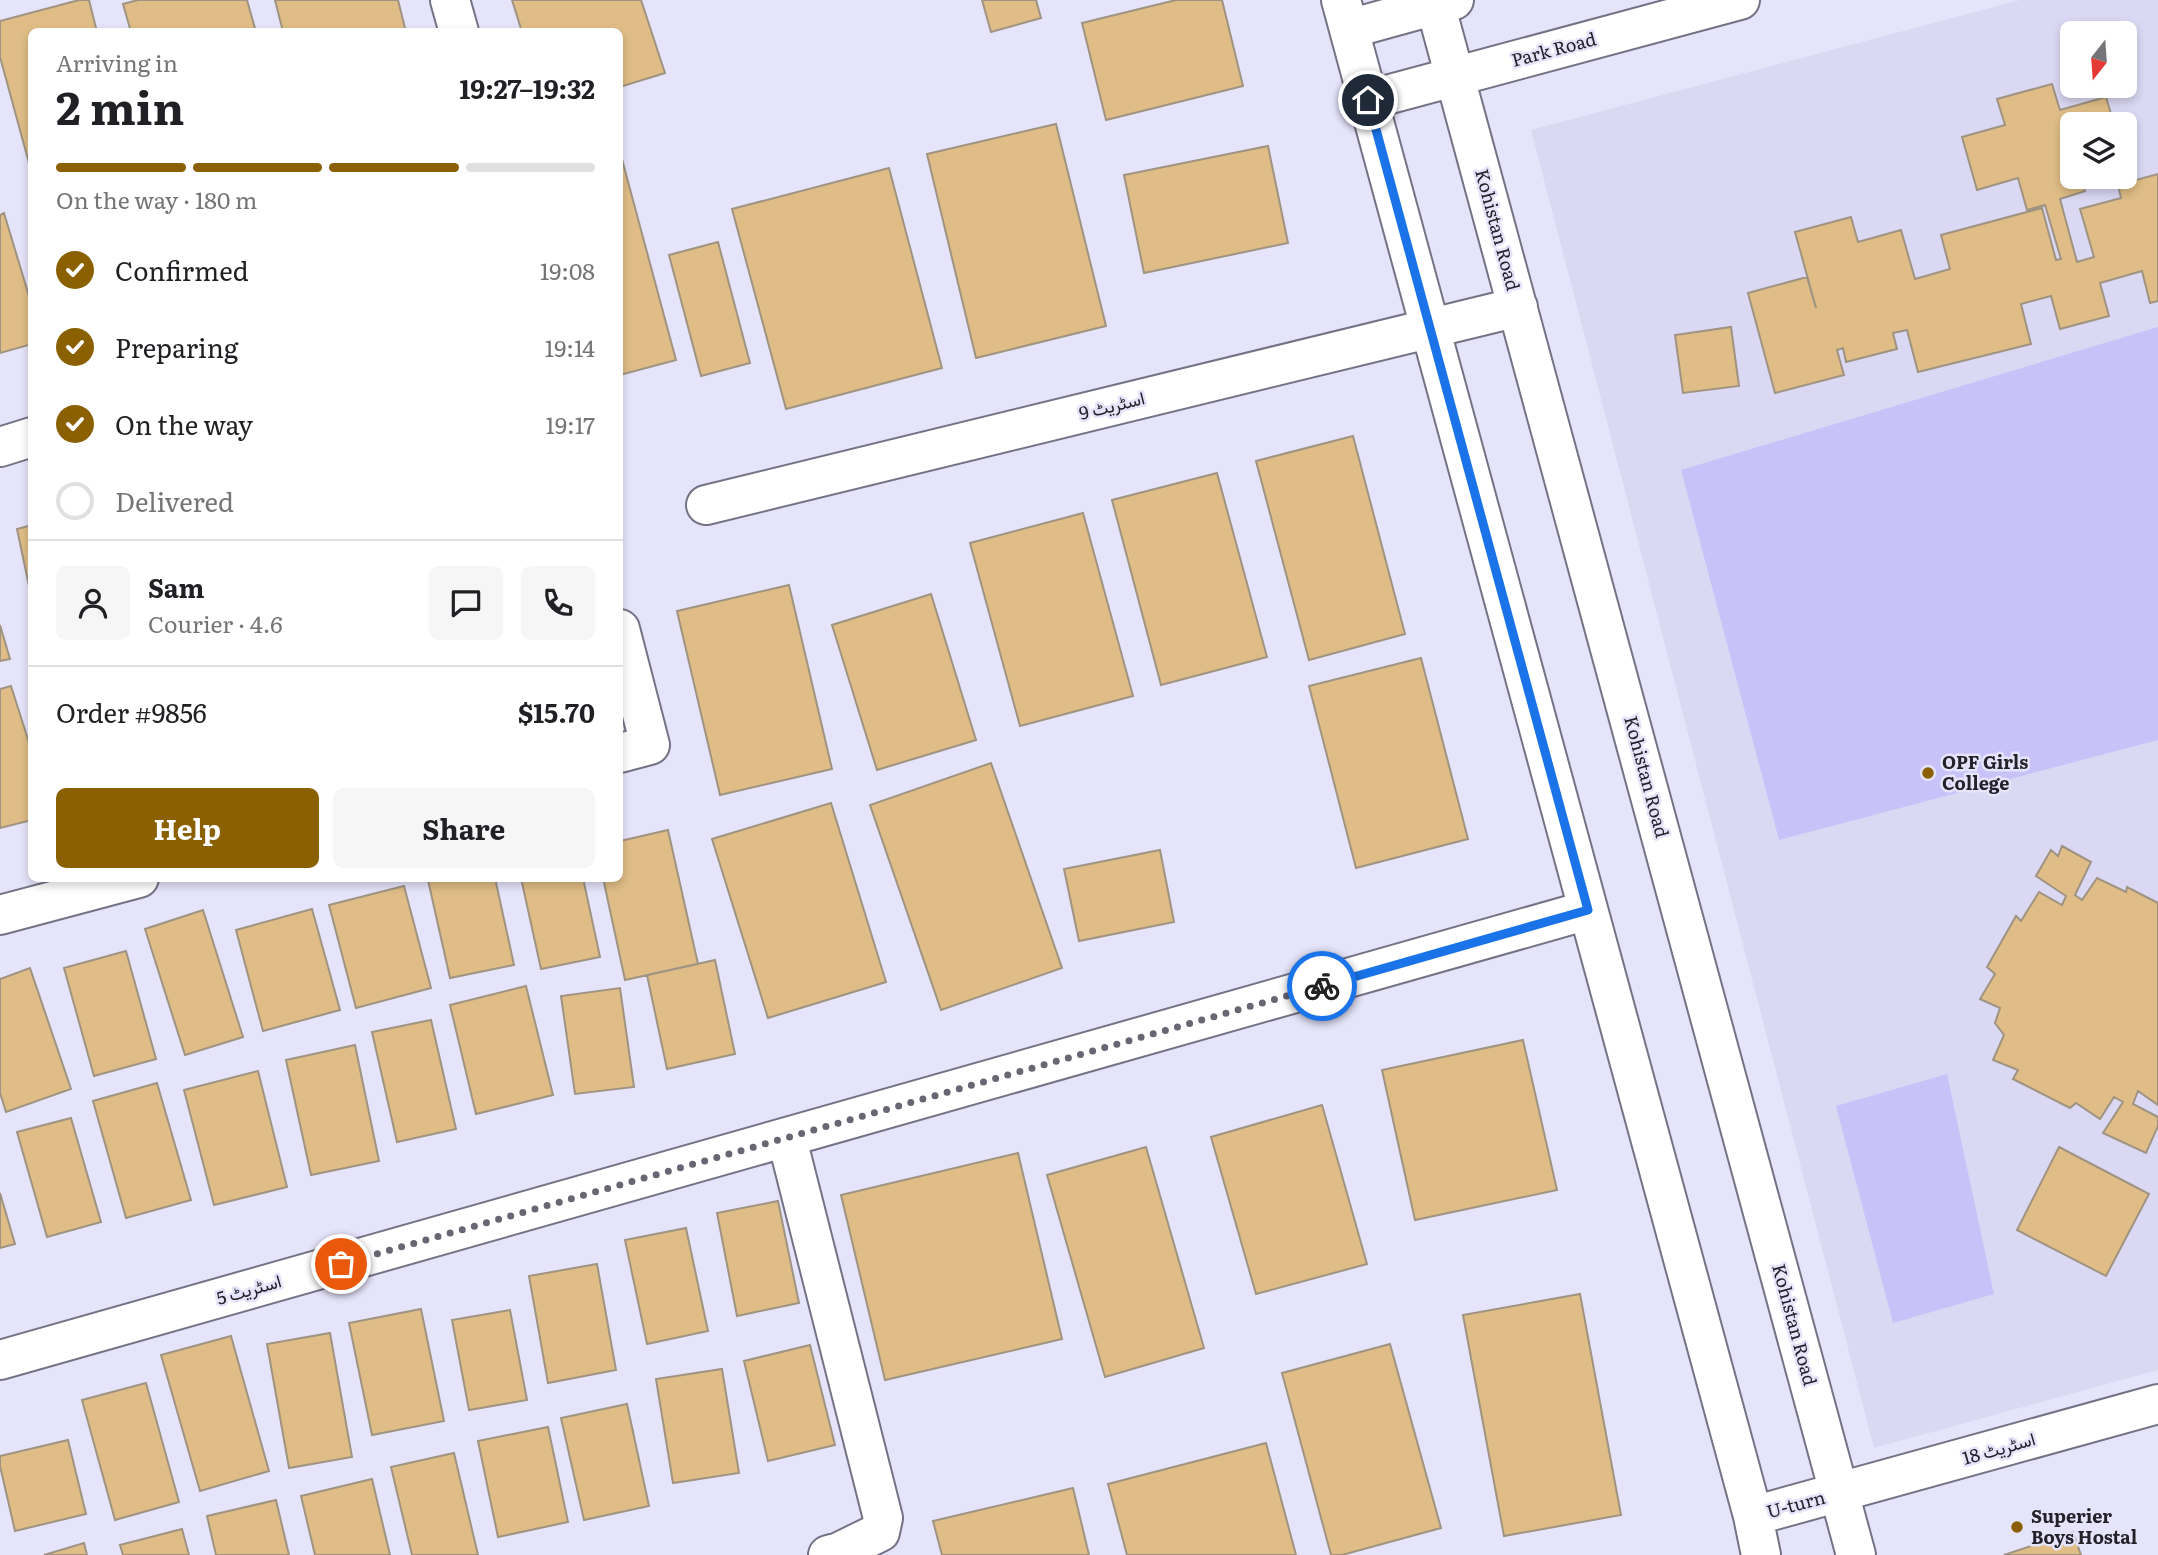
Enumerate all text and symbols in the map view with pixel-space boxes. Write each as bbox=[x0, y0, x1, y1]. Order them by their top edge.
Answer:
north arrow bbox=[2060, 21, 2137, 98]
map controls bbox=[2060, 21, 2137, 189]
street label: Park Road bbox=[1508, 24, 1599, 73]
text: Arriving in bbox=[56, 45, 178, 79]
text: 19:27–19:32 bbox=[460, 68, 595, 107]
pin bbox=[1338, 70, 1398, 130]
text: 2 min bbox=[56, 71, 185, 139]
icon: home bbox=[1349, 81, 1387, 119]
button: layers bbox=[2060, 112, 2137, 189]
street label: Kohistan Road bbox=[1469, 166, 1528, 294]
text: On the way · 180 m bbox=[56, 182, 257, 216]
text: Confirmed bbox=[115, 250, 249, 289]
icon: check bbox=[56, 251, 94, 289]
text: 19:08 bbox=[540, 253, 595, 287]
text: Preparing bbox=[115, 327, 238, 366]
icon: check bbox=[56, 328, 94, 366]
text: 19:14 bbox=[545, 330, 595, 364]
street label: اسٹریٹ 9 bbox=[1076, 383, 1147, 426]
text: On the way bbox=[115, 404, 253, 443]
icon: check bbox=[56, 405, 94, 443]
text: 19:17 bbox=[546, 407, 595, 441]
text: Delivered bbox=[115, 481, 234, 520]
button: person bbox=[56, 566, 130, 640]
button: chat bbox=[429, 566, 503, 640]
button: phone bbox=[521, 566, 595, 640]
text: Sam bbox=[148, 567, 204, 606]
text: Courier · 4.6 bbox=[148, 606, 283, 640]
text: Order #9856 bbox=[56, 692, 207, 731]
text: $15.70 bbox=[518, 692, 595, 731]
street label: Kohistan Road bbox=[1618, 713, 1677, 841]
place label: OPF Girls College bbox=[1942, 748, 2028, 796]
marker: OPF Girls College bbox=[1920, 765, 1936, 781]
button: Help bbox=[56, 788, 319, 868]
button: Share bbox=[333, 788, 595, 868]
courier bbox=[1287, 951, 1357, 1021]
icon: bike bbox=[1303, 967, 1341, 1005]
pin bbox=[311, 1234, 371, 1294]
icon: bag bbox=[322, 1245, 360, 1283]
street label: Kohistan Road bbox=[1766, 1261, 1825, 1389]
street label: اسٹریٹ 5 bbox=[213, 1266, 284, 1311]
street label: اسٹریٹ 18 bbox=[1959, 1424, 2038, 1471]
street label: U-turn bbox=[1763, 1483, 1828, 1524]
place label: Superier Boys Hostal bbox=[2031, 1502, 2138, 1550]
marker: Superier Boys Hostal bbox=[2009, 1519, 2025, 1535]

